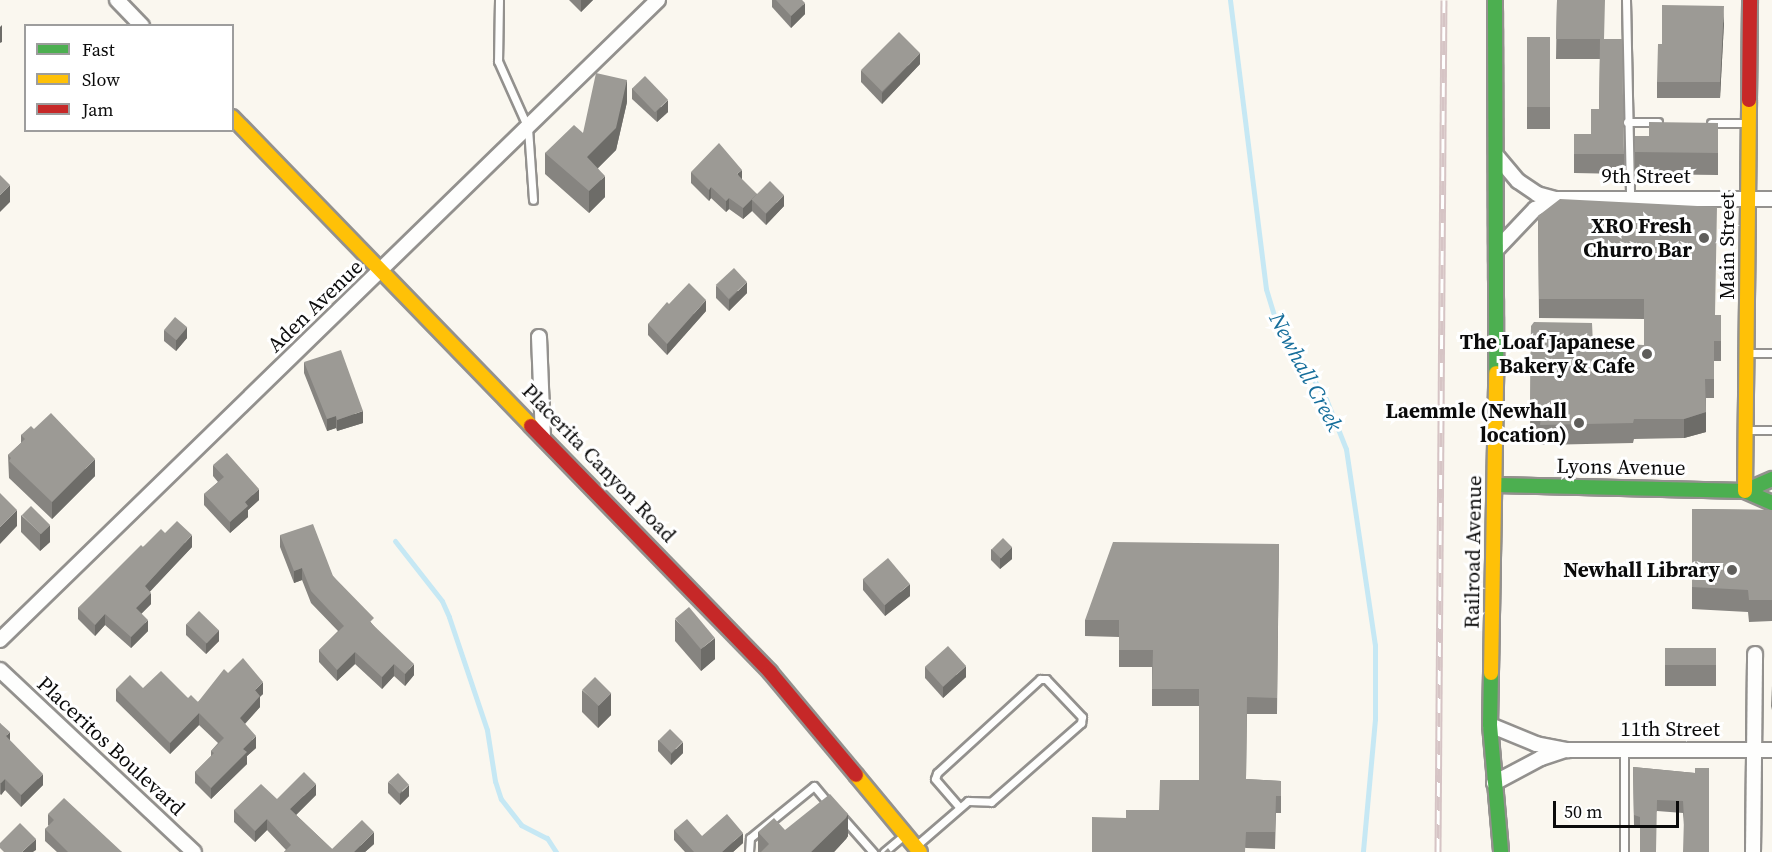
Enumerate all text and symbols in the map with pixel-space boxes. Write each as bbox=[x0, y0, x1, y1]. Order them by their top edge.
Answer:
legend bbox=[24, 24, 234, 132]
text: Fast bbox=[82, 37, 115, 62]
text: Slow bbox=[82, 67, 120, 92]
text: Jam bbox=[82, 97, 114, 122]
street label: 9th Street bbox=[1601, 163, 1691, 189]
street label: Main Street bbox=[1714, 192, 1740, 300]
place label: XRO Fresh Churro Bar bbox=[1583, 213, 1692, 263]
marker: XRO Fresh Churro Bar bbox=[1697, 231, 1711, 245]
street label: Aden Avenue bbox=[262, 254, 368, 358]
water label: Newhall Creek bbox=[1264, 308, 1348, 436]
place label: The Loaf Japanese Bakery & Cafe bbox=[1460, 329, 1635, 379]
marker: The Loaf Japanese Bakery & Cafe bbox=[1640, 347, 1654, 361]
street label: Placerita Canyon Road bbox=[517, 378, 681, 548]
place label: Laemmle (Newhall location) bbox=[1386, 398, 1567, 448]
marker: Laemmle (Newhall location) bbox=[1572, 416, 1586, 430]
street label: Lyons Avenue bbox=[1556, 453, 1686, 481]
street label: Railroad Avenue bbox=[1459, 475, 1487, 629]
place label: Newhall Library bbox=[1563, 557, 1720, 583]
marker: Newhall Library bbox=[1725, 563, 1739, 577]
street label: Placeritos Boulevard bbox=[32, 671, 190, 821]
street label: 11th Street bbox=[1620, 716, 1720, 742]
scale bar bbox=[1556, 789, 1682, 827]
text: 50 m bbox=[1564, 799, 1602, 824]

